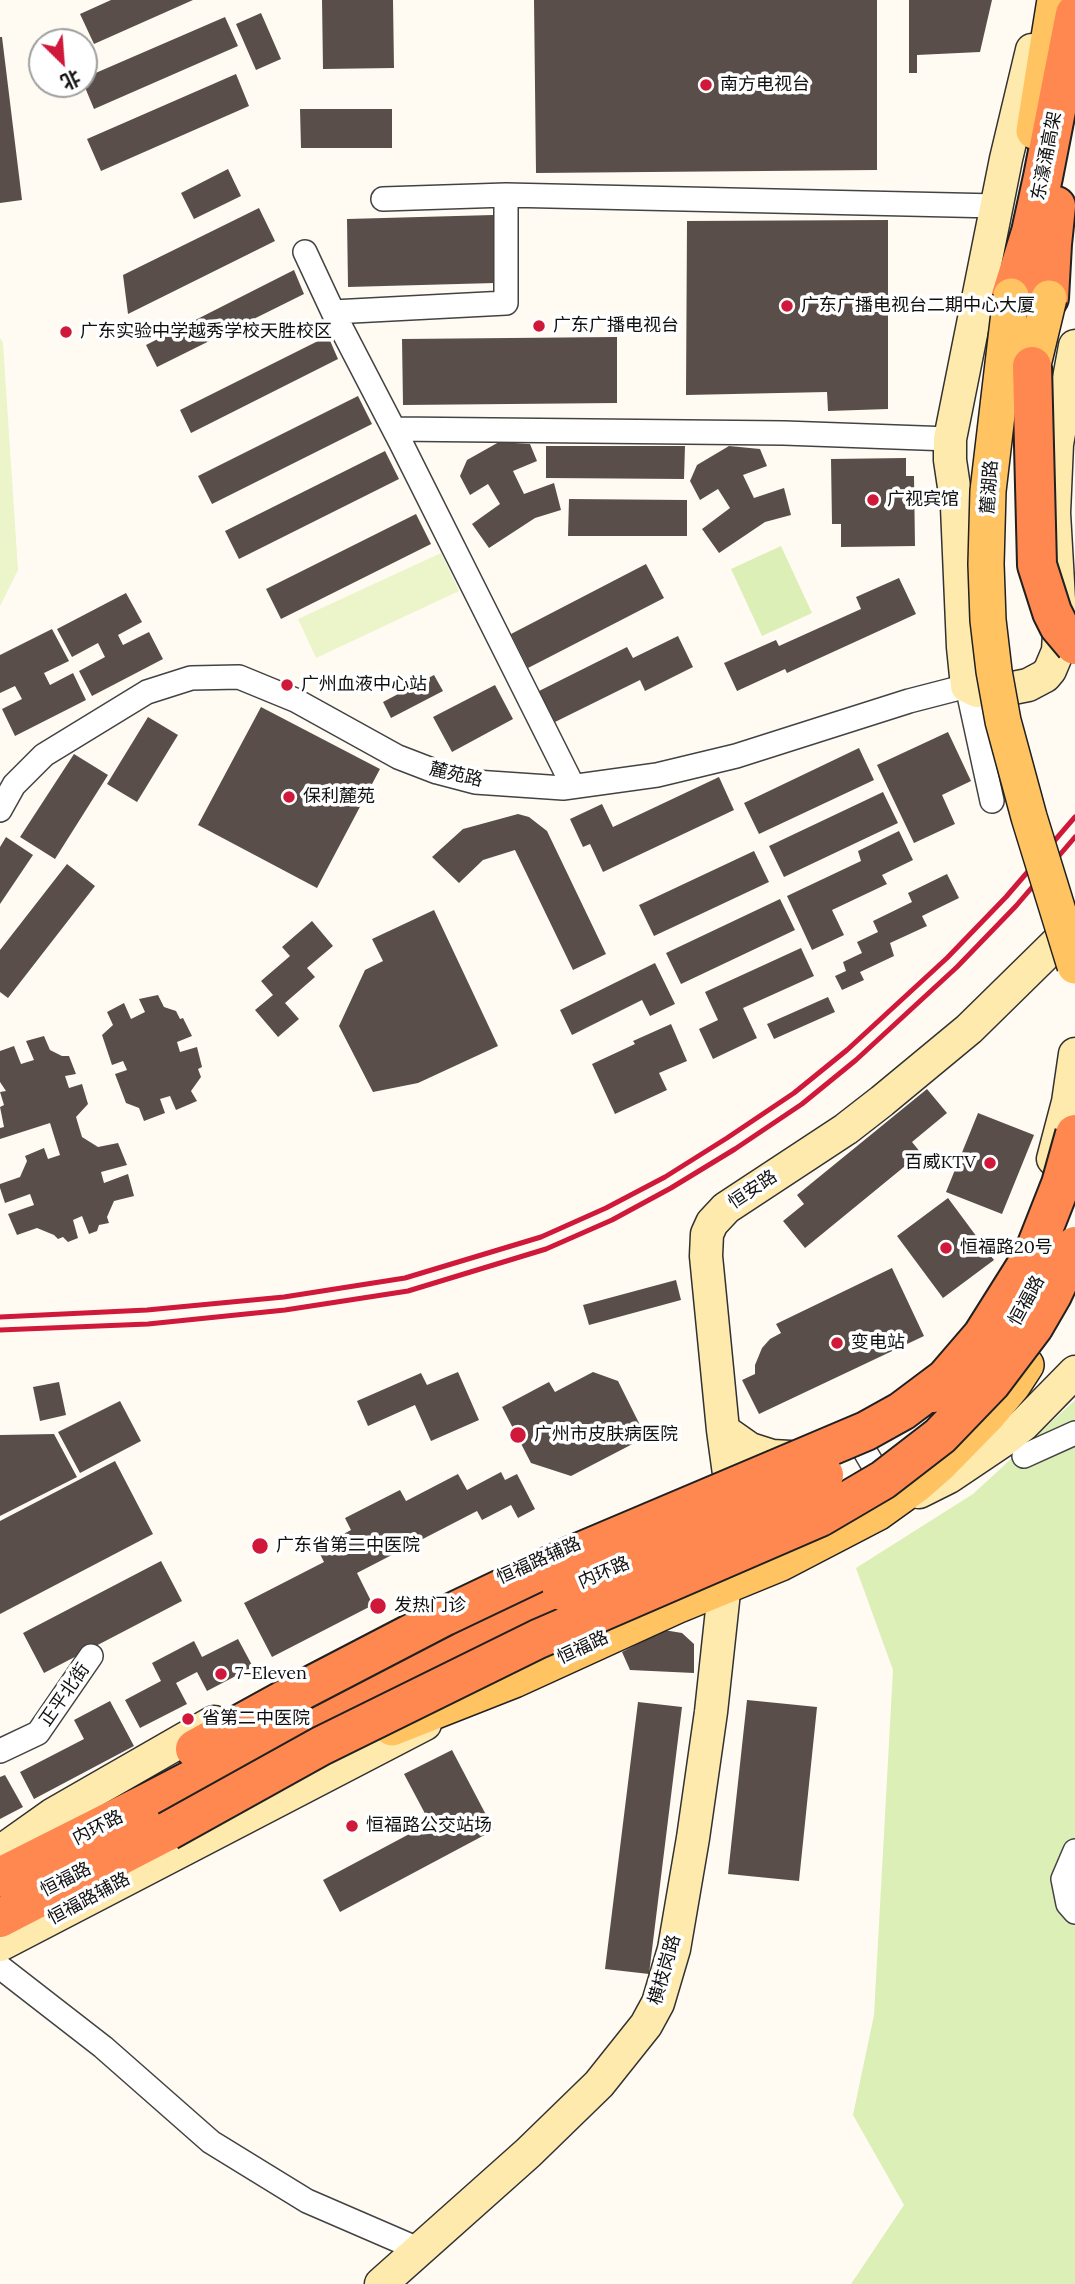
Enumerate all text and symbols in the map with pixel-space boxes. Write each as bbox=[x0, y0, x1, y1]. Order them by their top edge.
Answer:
north arrow bbox=[28, 28, 98, 98]
text: 北 bbox=[57, 65, 85, 95]
place label: 南方电视台 bbox=[720, 74, 810, 96]
marker: 南方电视台 bbox=[698, 77, 714, 93]
street label: 东濠涌高架 bbox=[1028, 110, 1066, 202]
place label: 广东广播电视台二期中心大厦 bbox=[801, 295, 1035, 317]
marker: 广东广播电视台二期中心大厦 bbox=[779, 298, 795, 314]
place label: 广东广播电视台 bbox=[553, 315, 679, 337]
marker: 广东广播电视台 bbox=[531, 318, 547, 334]
place label: 广东实验中学越秀学校天胜校区 bbox=[80, 321, 332, 343]
marker: 广东实验中学越秀学校天胜校区 bbox=[58, 324, 74, 340]
street label: 麓湖路 bbox=[977, 459, 1003, 515]
place label: 广视宾馆 bbox=[887, 489, 959, 511]
marker: 广视宾馆 bbox=[865, 492, 881, 508]
place label: 广州血液中心站 bbox=[301, 674, 427, 696]
marker: 广州血液中心站 bbox=[279, 677, 295, 693]
street label: 麓苑路 bbox=[427, 758, 485, 792]
place label: 保利麓苑 bbox=[303, 786, 375, 808]
marker: 保利麓苑 bbox=[281, 789, 297, 805]
place label: 百威KTV bbox=[904, 1152, 976, 1174]
marker: 百威KTV bbox=[982, 1155, 998, 1171]
street label: 恒安路 bbox=[725, 1166, 781, 1214]
place label: 恒福路20号 bbox=[960, 1237, 1053, 1259]
marker: 恒福路20号 bbox=[938, 1240, 954, 1256]
street label: 恒福路 bbox=[1004, 1272, 1050, 1330]
place label: 变电站 bbox=[851, 1332, 905, 1354]
marker: 变电站 bbox=[829, 1335, 845, 1351]
place label: 广州市皮肤病医院 bbox=[534, 1424, 678, 1446]
marker: 广州市皮肤病医院 bbox=[508, 1425, 528, 1445]
street label: 恒福路辅路 bbox=[493, 1533, 585, 1589]
place label: 广东省第二中医院 bbox=[276, 1535, 420, 1557]
marker: 广东省第二中医院 bbox=[250, 1536, 270, 1556]
street label: 内环路 bbox=[575, 1553, 633, 1593]
place label: 发热门诊 bbox=[394, 1595, 466, 1617]
marker: 发热门诊 bbox=[368, 1596, 388, 1616]
street label: 恒福路 bbox=[554, 1627, 612, 1669]
street label: 正平北街 bbox=[36, 1659, 94, 1731]
place label: 7-Eleven bbox=[235, 1663, 307, 1685]
marker: 7-Eleven bbox=[213, 1666, 229, 1682]
place label: 省第二中医院 bbox=[202, 1708, 310, 1730]
marker: 省第二中医院 bbox=[180, 1711, 196, 1727]
street label: 内环路 bbox=[69, 1806, 127, 1850]
place label: 恒福路公交站场 bbox=[366, 1815, 492, 1837]
marker: 恒福路公交站场 bbox=[344, 1818, 360, 1834]
street label: 恒福路 bbox=[37, 1858, 95, 1902]
street label: 恒福路辅路 bbox=[44, 1868, 134, 1930]
street label: 横枝岗路 bbox=[645, 1932, 685, 2008]

